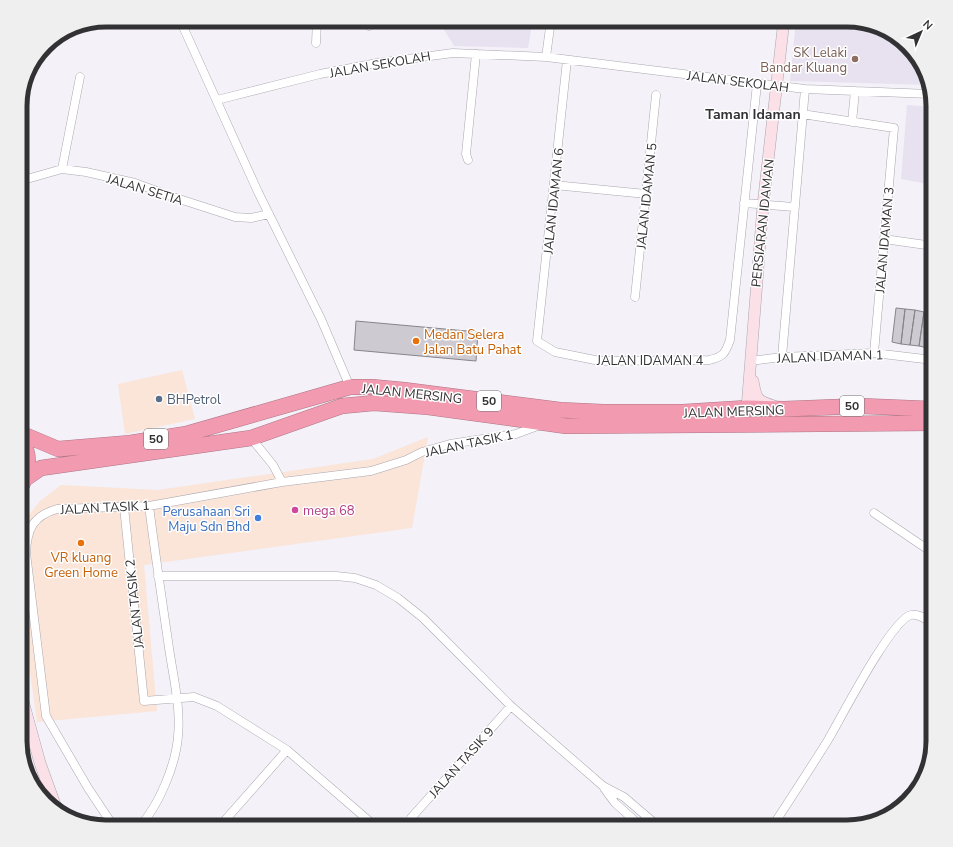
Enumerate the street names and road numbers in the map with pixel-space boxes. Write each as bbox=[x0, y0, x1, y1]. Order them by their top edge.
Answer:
street label: JALAN SEKOLAH bbox=[327, 47, 432, 83]
street label: JALAN SEKOLAH bbox=[685, 67, 790, 97]
street label: JALAN IDAMAN 5 bbox=[632, 142, 662, 251]
street label: JALAN IDAMAN 6 bbox=[539, 147, 569, 256]
street label: PERSIARAN IDAMAN bbox=[747, 158, 779, 288]
street label: JALAN SETIA bbox=[103, 170, 186, 210]
street label: JALAN IDAMAN 3 bbox=[871, 186, 899, 295]
street label: JALAN IDAMAN 1 bbox=[775, 346, 884, 368]
street label: JALAN IDAMAN 4 bbox=[596, 352, 703, 370]
street label: JALAN MERSING bbox=[360, 380, 463, 408]
road number: 50 bbox=[477, 391, 501, 411]
road number: 50 bbox=[840, 396, 864, 416]
street label: JALAN MERSING bbox=[682, 401, 785, 423]
street label: JALAN TASIK 1 bbox=[422, 426, 515, 462]
road number: 50 bbox=[144, 429, 168, 449]
street label: JALAN TASIK 1 bbox=[59, 497, 150, 519]
street label: JALAN TASIK 2 bbox=[121, 558, 149, 650]
street label: JALAN TASIK 9 bbox=[424, 723, 498, 803]

